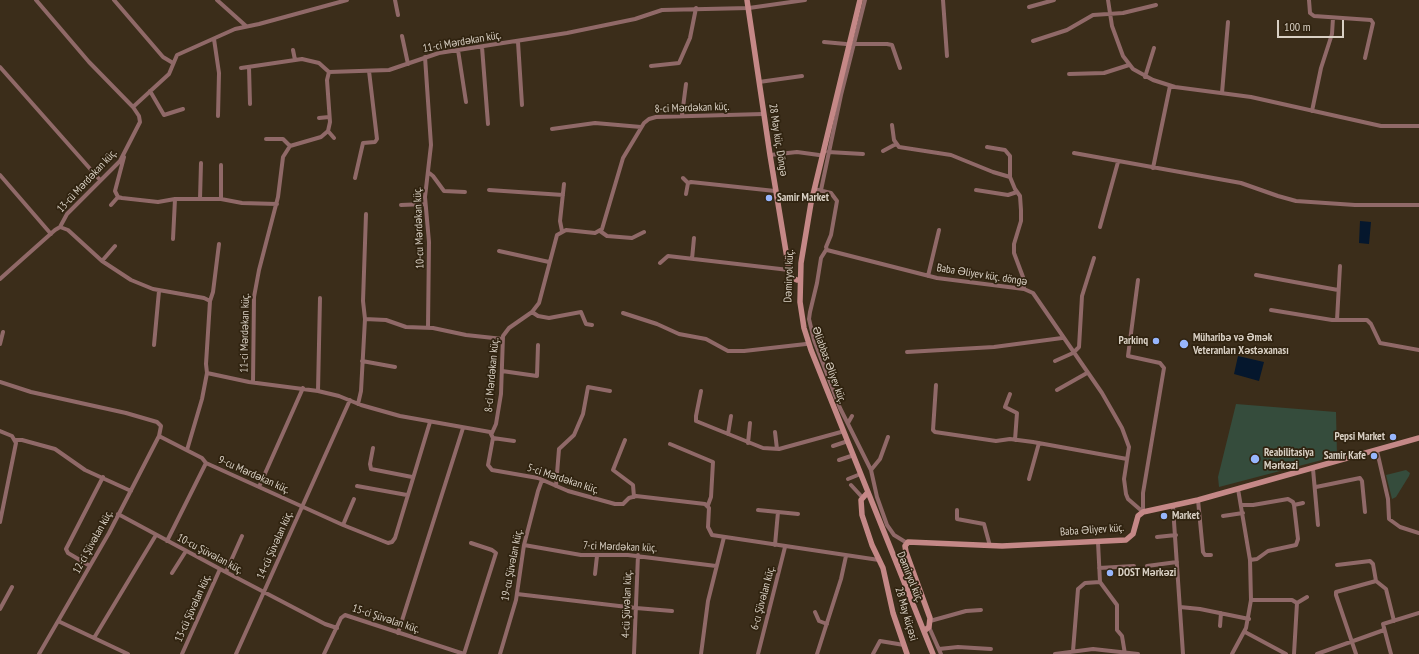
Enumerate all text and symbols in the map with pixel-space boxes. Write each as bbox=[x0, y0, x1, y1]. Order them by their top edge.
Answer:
scale bar bbox=[1279, 12, 1346, 38]
text: 100 m bbox=[1284, 19, 1311, 34]
street label: 11-ci Mərdəkan küç. bbox=[422, 29, 502, 55]
street label: 8-ci Mərdəkan küç. bbox=[655, 100, 729, 116]
street label: 28 May küç. Döngə bbox=[766, 103, 790, 177]
street label: 13-cü Mərdəkan küç. bbox=[54, 147, 120, 215]
street label: 10-cu Mərdəkan küç. bbox=[411, 187, 427, 269]
place label: Samir Market bbox=[777, 191, 829, 205]
marker: Samir Market bbox=[764, 193, 774, 203]
street label: Dəmiryol küç. bbox=[781, 249, 797, 303]
street label: Baba Əliyev küç. döngə bbox=[936, 261, 1028, 289]
street label: 11-ci Mərdəkan küç. bbox=[238, 293, 252, 373]
street label: Əliabbas Əliyev küç. bbox=[809, 325, 849, 405]
place label: Müharibə və Əmək Veteranları Xəstəxanası bbox=[1193, 331, 1289, 357]
place label: Parkinq bbox=[1118, 334, 1148, 348]
marker: Parkinq bbox=[1151, 336, 1161, 346]
street label: 8-ci Mərdəkan küç. bbox=[482, 337, 502, 413]
marker: Müharibə və Əmək Veteranları Xəstəxanası bbox=[1178, 338, 1190, 350]
place label: Pepsi Market bbox=[1334, 430, 1385, 444]
marker: Pepsi Market bbox=[1388, 432, 1398, 442]
place label: Reabilitasiya Mərkəzi bbox=[1264, 446, 1314, 472]
place label: Samir Kafe bbox=[1324, 449, 1366, 463]
marker: Samir Kafe bbox=[1369, 451, 1379, 461]
street label: 9-cu Mərdəkan küç. bbox=[216, 453, 292, 497]
marker: Reabilitasiya Mərkəzi bbox=[1249, 453, 1261, 465]
street label: 5-ci Mərdəkan küç. bbox=[526, 461, 600, 497]
street label: 12-ci Şüvəlan küç. bbox=[70, 508, 116, 576]
street label: 14-cü Şüvəlan küç. bbox=[254, 509, 296, 581]
place label: Market bbox=[1172, 509, 1199, 523]
marker: Market bbox=[1159, 511, 1169, 521]
street label: Baba Əliyev küç. bbox=[1059, 521, 1125, 539]
street label: 19-cu Şüvəlan küç. bbox=[499, 528, 525, 602]
street label: 10-cu Şüvəlan küç. bbox=[175, 531, 245, 577]
street label: 7-ci Mərdəkan küç. bbox=[583, 539, 657, 555]
street label: Dəmiryol küç. bbox=[894, 550, 926, 604]
street label: 6-cı Şüvəlan küç. bbox=[748, 565, 778, 631]
place label: DOST Mərkəzi bbox=[1118, 566, 1176, 580]
marker: DOST Mərkəzi bbox=[1105, 568, 1115, 578]
street label: 4-cü Şüvəlan küç. bbox=[619, 570, 635, 638]
street label: 13-cü Şüvəlan küç. bbox=[172, 572, 214, 644]
street label: 28 May küçəsi bbox=[892, 586, 920, 642]
street label: 15-ci Şüvəlan küç. bbox=[350, 602, 422, 636]

